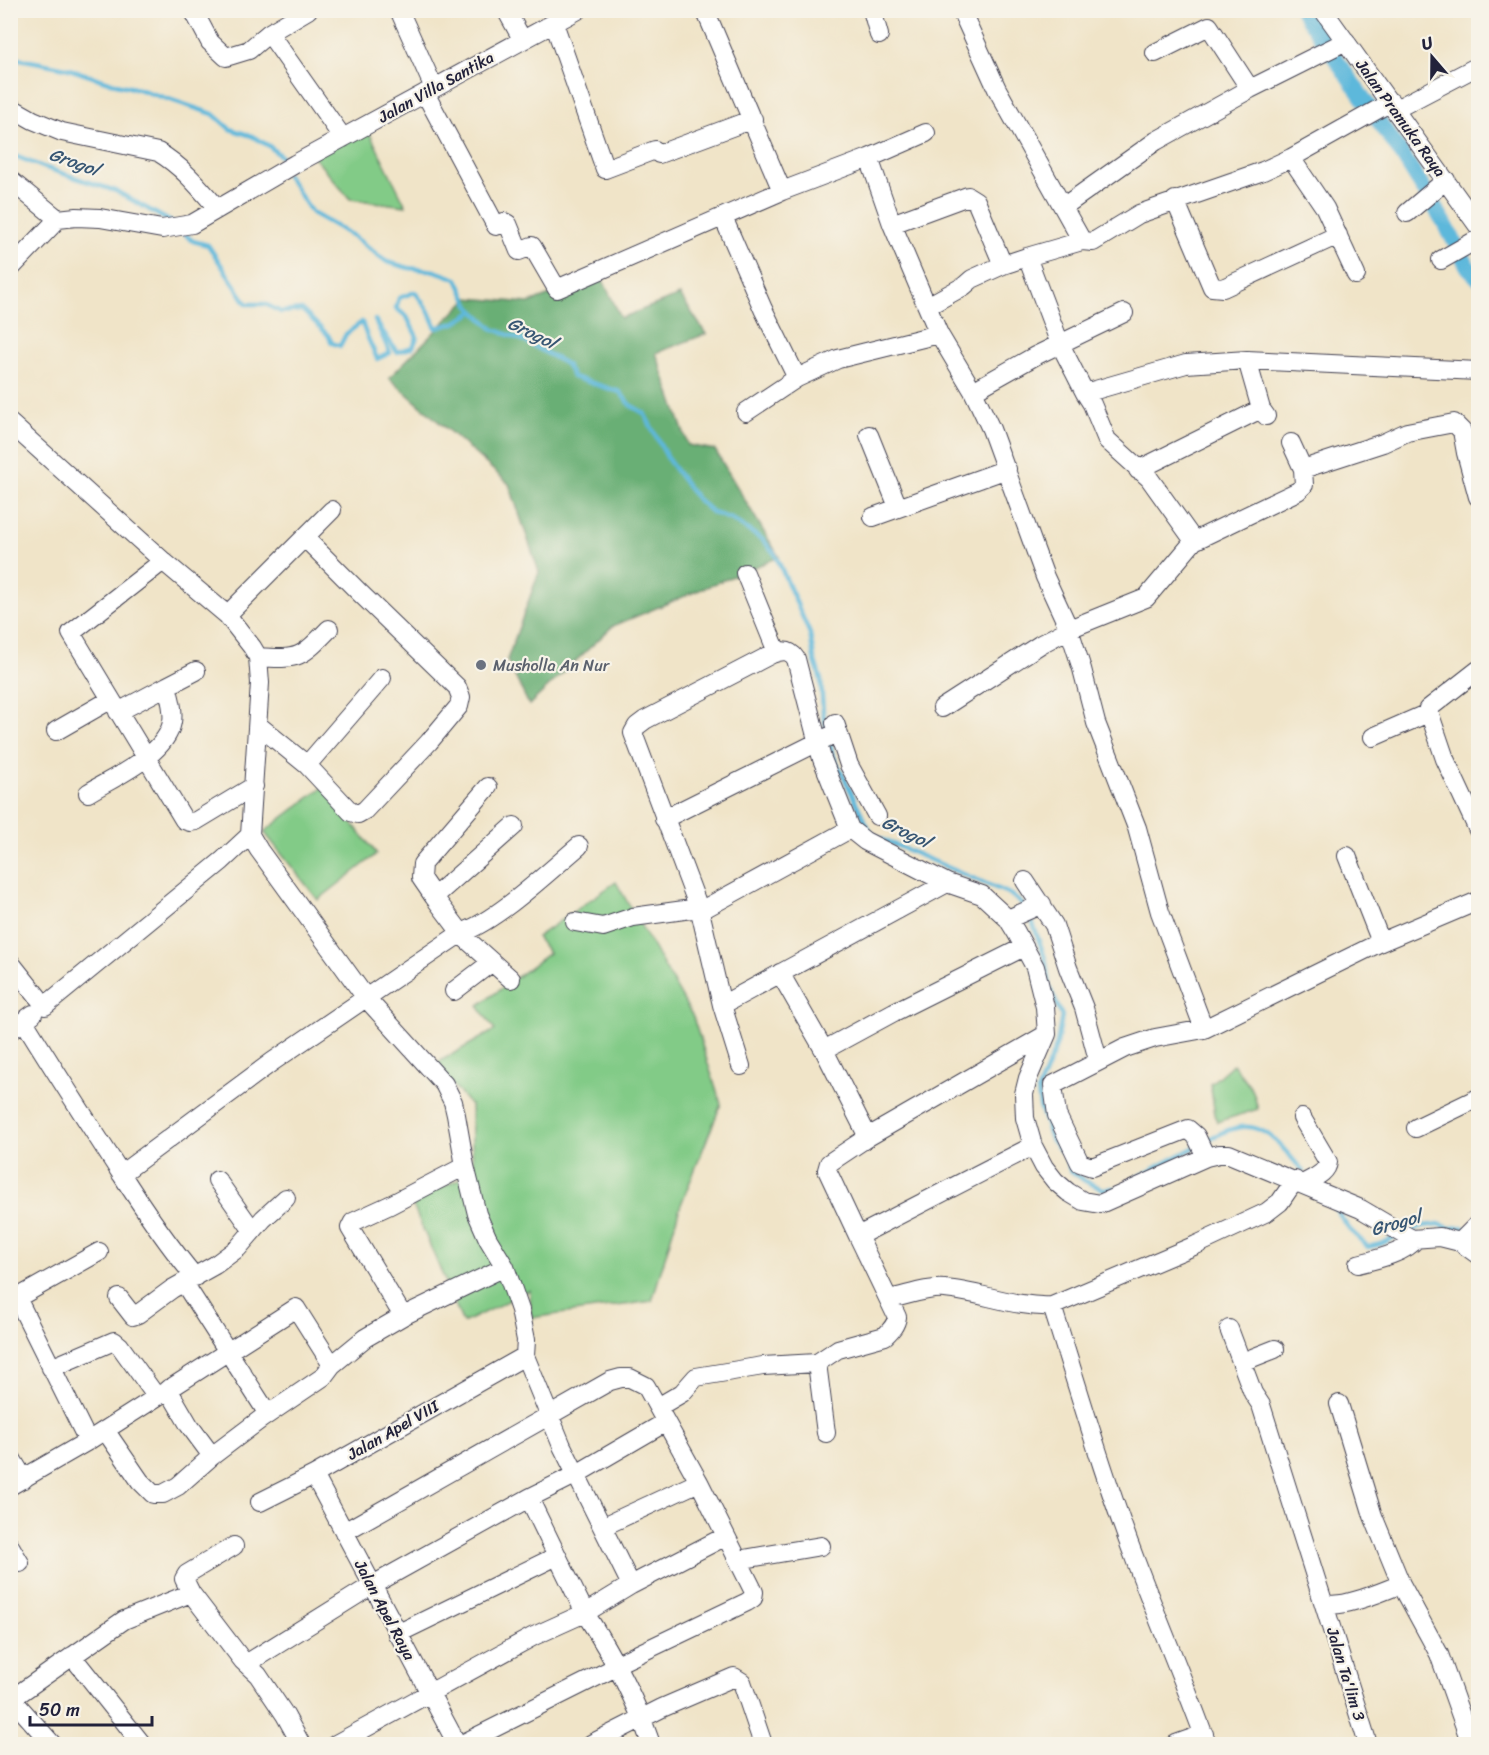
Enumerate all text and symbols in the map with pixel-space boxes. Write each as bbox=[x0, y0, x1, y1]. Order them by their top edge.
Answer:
north arrow bbox=[1402, 27, 1462, 87]
text: U bbox=[1417, 27, 1438, 59]
street label: Jalan Villa Santika bbox=[372, 43, 499, 131]
street label: Jalan Pramuka Raya bbox=[1347, 52, 1454, 183]
water label: Grogol bbox=[45, 138, 107, 187]
water label: Grogol bbox=[502, 307, 565, 360]
place label: Musholla An Nur bbox=[493, 651, 611, 680]
marker: Musholla An Nur bbox=[474, 658, 488, 672]
water label: Grogol bbox=[876, 806, 939, 859]
water label: Grogol bbox=[1367, 1200, 1429, 1245]
street label: Jalan Apel VIII bbox=[341, 1391, 446, 1469]
street label: Jalan Apel Raya bbox=[346, 1554, 424, 1666]
street label: Jalan Ta'lim 3 bbox=[1318, 1623, 1374, 1724]
scale bar bbox=[30, 1689, 152, 1727]
text: 50 m bbox=[39, 1694, 80, 1726]

